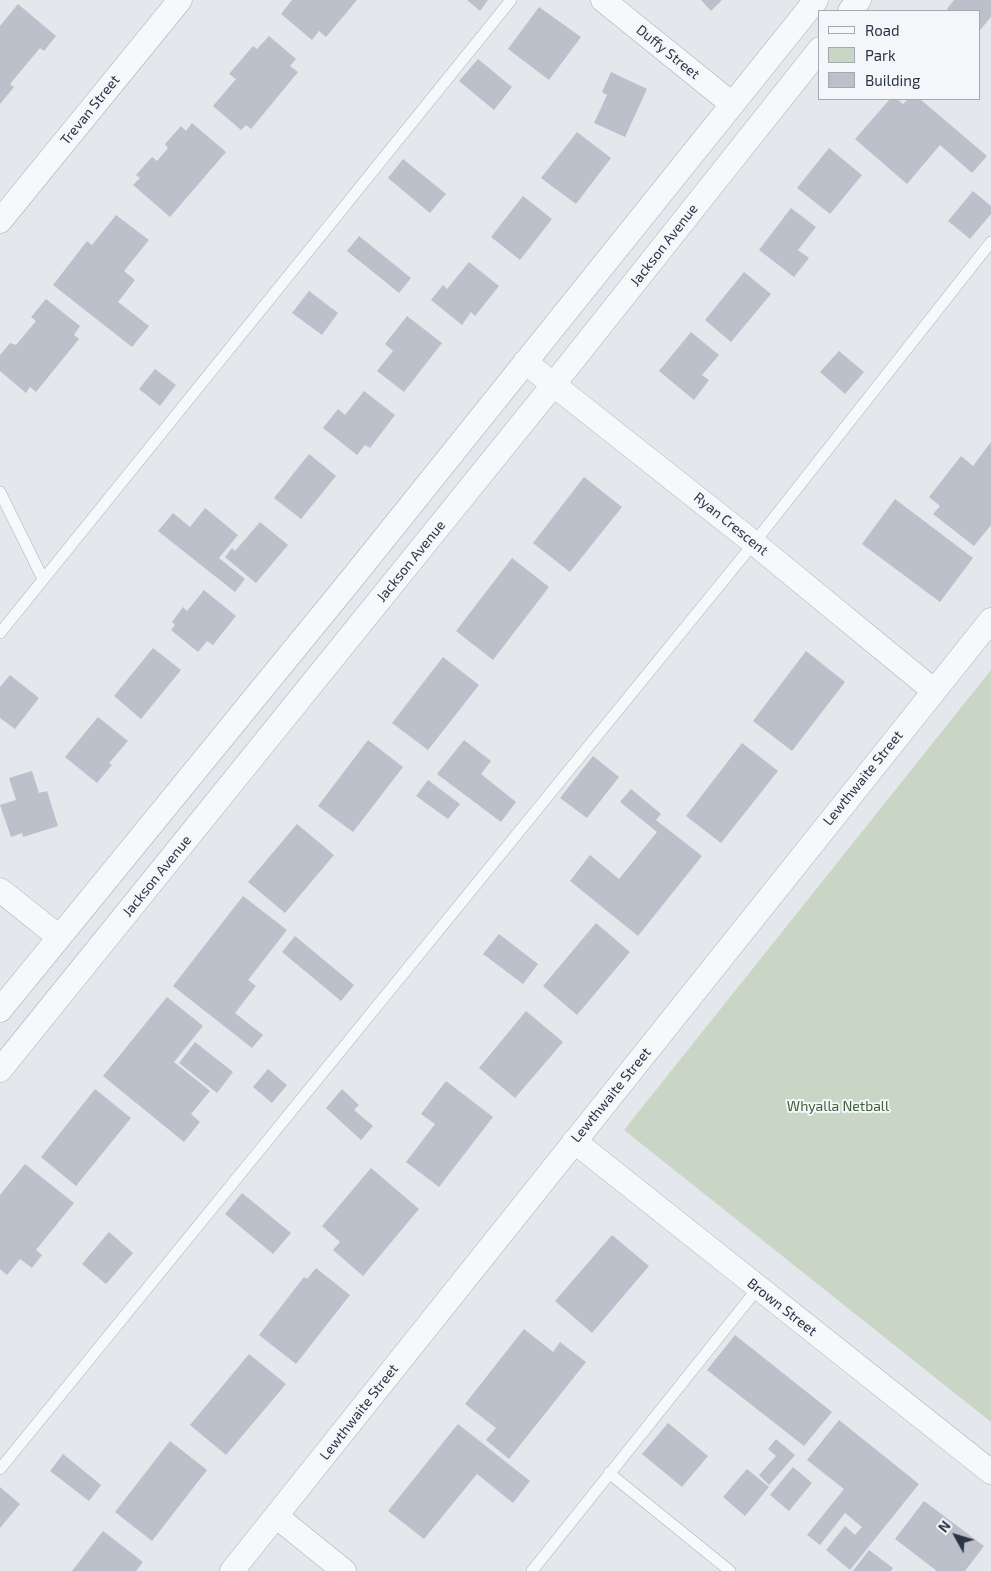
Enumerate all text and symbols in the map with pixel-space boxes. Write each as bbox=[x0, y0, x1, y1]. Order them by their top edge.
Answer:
legend bbox=[818, 10, 981, 100]
street label: Duffy Street bbox=[633, 21, 703, 83]
text: Road bbox=[865, 21, 900, 39]
text: Park bbox=[865, 46, 896, 64]
text: Building bbox=[865, 71, 920, 89]
street label: Trevan Street bbox=[57, 72, 123, 148]
street label: Jackson Avenue bbox=[627, 201, 701, 289]
street label: Ryan Crescent bbox=[690, 489, 772, 559]
street label: Jackson Avenue bbox=[373, 517, 449, 605]
street label: Lewthwaite Street bbox=[820, 727, 906, 829]
street label: Jackson Avenue bbox=[119, 832, 195, 920]
street label: Lewthwaite Street bbox=[568, 1044, 654, 1146]
park label: Whyalla Netball bbox=[787, 1098, 889, 1114]
street label: Brown Street bbox=[744, 1275, 820, 1339]
street label: Lewthwaite Street bbox=[316, 1361, 402, 1463]
north arrow bbox=[931, 1511, 981, 1561]
text: N bbox=[934, 1517, 954, 1536]

